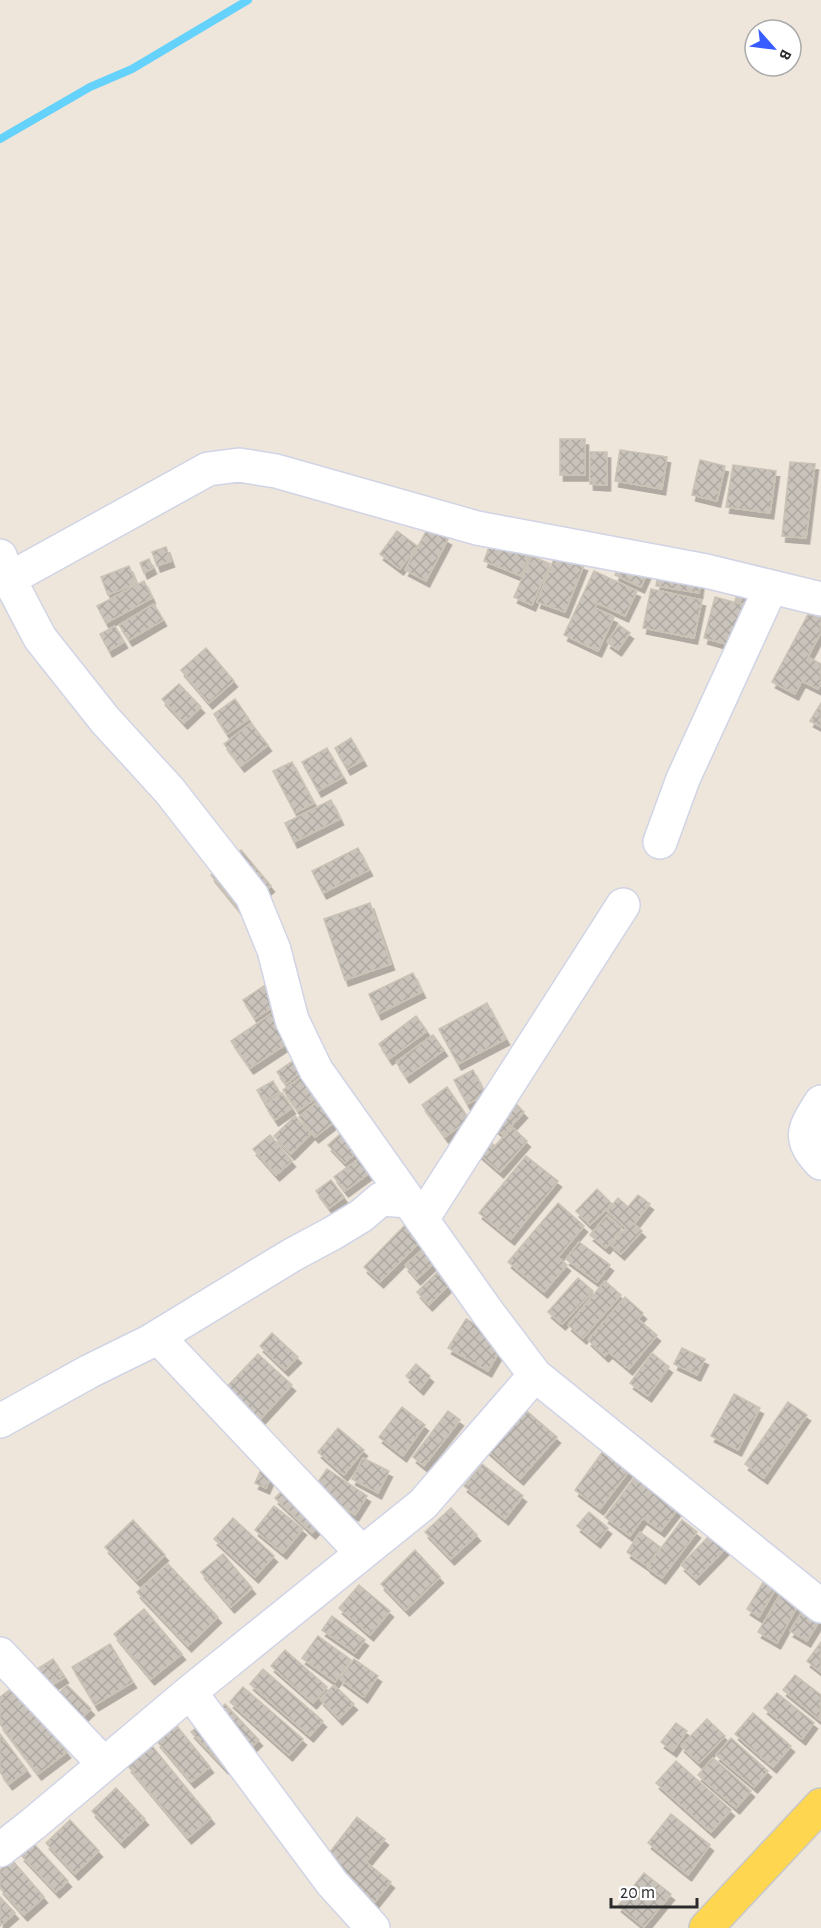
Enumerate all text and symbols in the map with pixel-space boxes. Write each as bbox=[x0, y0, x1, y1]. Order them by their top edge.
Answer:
north arrow bbox=[743, 18, 803, 78]
text: B bbox=[776, 47, 795, 62]
scale bar bbox=[611, 1871, 696, 1909]
text: 20 m bbox=[620, 1884, 655, 1902]

